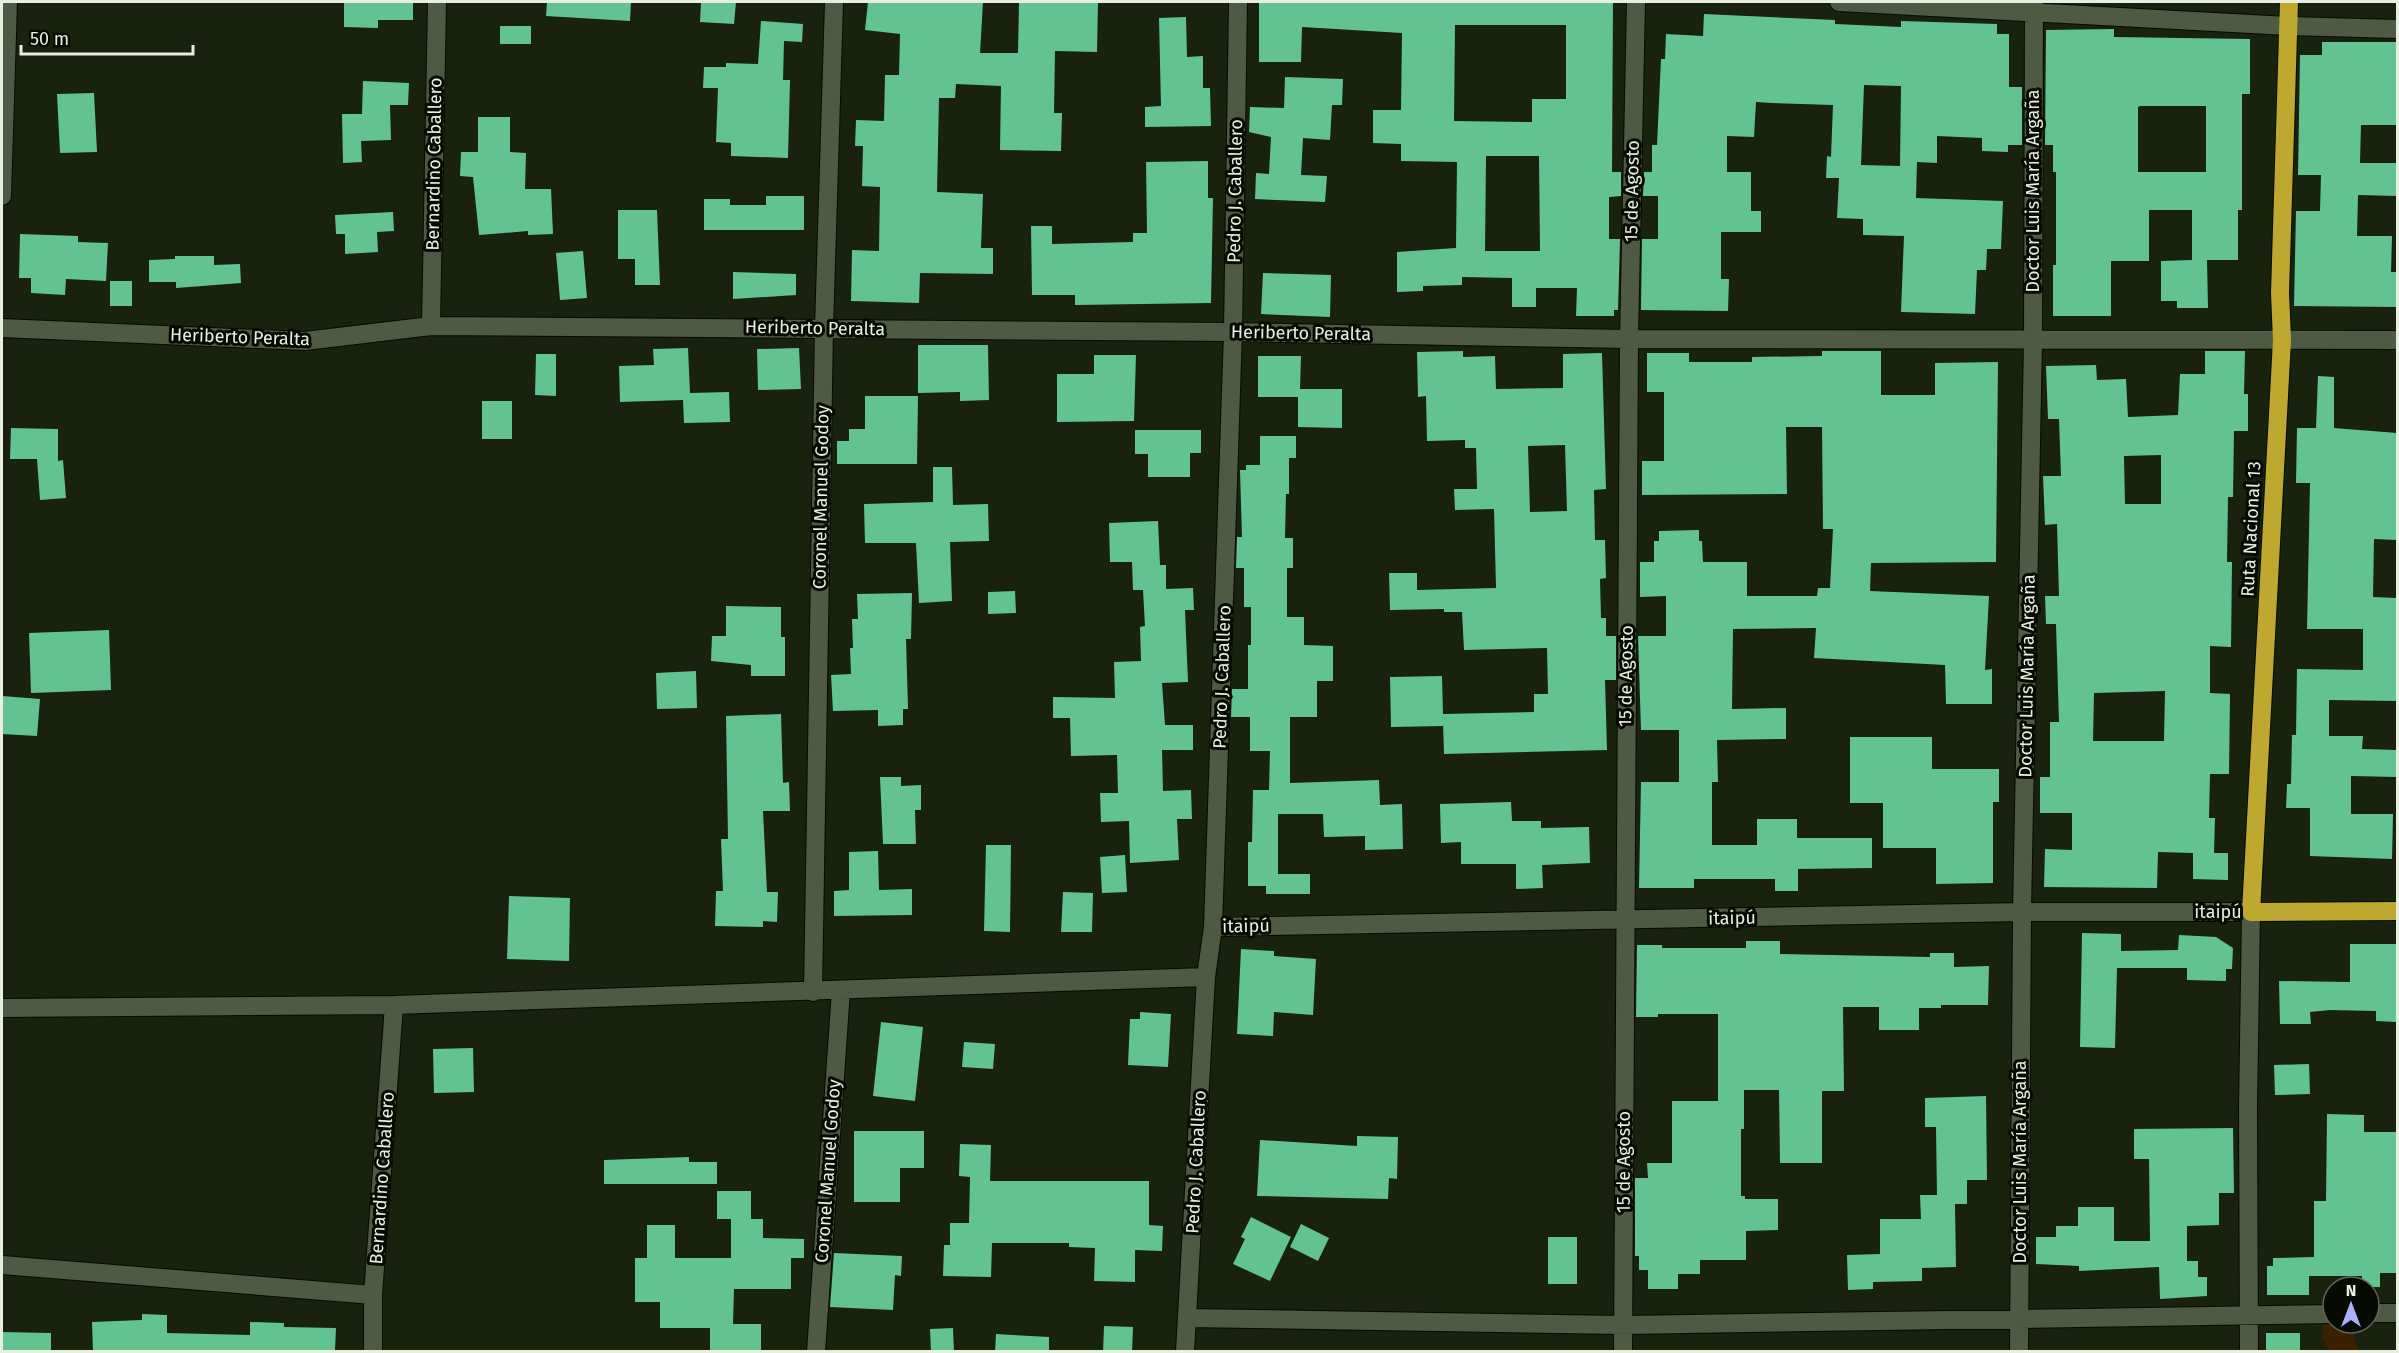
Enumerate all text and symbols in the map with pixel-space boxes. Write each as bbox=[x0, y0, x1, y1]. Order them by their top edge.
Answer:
scale bar bbox=[21, 18, 194, 56]
text: 50 m bbox=[30, 28, 69, 50]
street label: Bernardino Caballero bbox=[421, 77, 447, 251]
street label: Doctor Luis María Argaña bbox=[2022, 89, 2044, 293]
street label: Pedro J. Caballero bbox=[1223, 119, 1247, 263]
street label: 15 de Agosto bbox=[1620, 140, 1644, 242]
street label: Heriberto Peralta bbox=[745, 316, 885, 340]
street label: Heriberto Peralta bbox=[1231, 321, 1371, 345]
street label: Heriberto Peralta bbox=[170, 324, 310, 350]
street label: Coronel Manuel Godoy bbox=[808, 405, 834, 589]
street label: Ruta Nacional 13 bbox=[2236, 461, 2266, 597]
street label: Doctor Luis María Argaña bbox=[2014, 574, 2040, 778]
street label: Pedro J. Caballero bbox=[1208, 605, 1236, 749]
street label: 15 de Agosto bbox=[1614, 625, 1638, 727]
street label: itaipú bbox=[2194, 901, 2242, 923]
street label: itaipú bbox=[1708, 907, 1756, 929]
street label: itaipú bbox=[1222, 915, 1270, 937]
street label: Doctor Luis María Argaña bbox=[2009, 1060, 2031, 1264]
street label: Coronel Manuel Godoy bbox=[811, 1078, 845, 1264]
street label: Pedro J. Caballero bbox=[1181, 1090, 1211, 1234]
street label: Bernardino Caballero bbox=[365, 1091, 399, 1265]
street label: 15 de Agosto bbox=[1613, 1111, 1635, 1213]
north arrow bbox=[2321, 1275, 2381, 1335]
text: N bbox=[2346, 1281, 2356, 1300]

